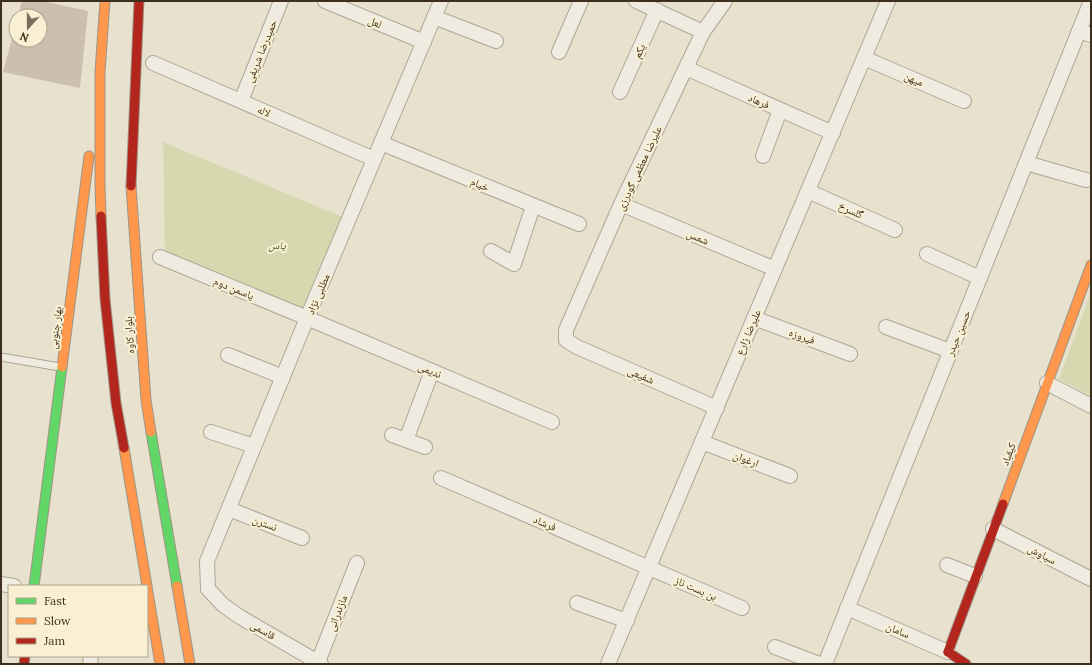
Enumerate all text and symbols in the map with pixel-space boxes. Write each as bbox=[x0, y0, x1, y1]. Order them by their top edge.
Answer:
north arrow bbox=[8, 8, 48, 48]
street label: لعل bbox=[366, 13, 384, 31]
street label: حمیدرضا شریفی bbox=[242, 18, 280, 84]
text: N bbox=[17, 29, 31, 45]
street label: یکم bbox=[630, 41, 650, 61]
street label: میهن bbox=[902, 69, 926, 89]
street label: فرهاد bbox=[746, 90, 772, 112]
street label: لاله bbox=[255, 102, 273, 120]
street label: علیرضا معظمی گودرزی bbox=[613, 123, 665, 213]
street label: خیام bbox=[469, 174, 491, 194]
street label: گلسرخ bbox=[836, 198, 866, 222]
street label: شمس bbox=[685, 226, 711, 248]
park label: یاس bbox=[268, 238, 286, 252]
street label: مطلبی نژاد bbox=[303, 272, 333, 316]
street label: یاسمن دوم bbox=[212, 274, 257, 303]
street label: بهار جنوبی bbox=[45, 306, 65, 350]
street label: علیرضا زارع bbox=[732, 306, 764, 357]
street label: حسین حیدر bbox=[942, 308, 973, 359]
street label: بلوار کاوه bbox=[121, 316, 137, 354]
street label: فیروزه bbox=[787, 325, 817, 347]
street label: ندیمی bbox=[416, 359, 444, 381]
street label: شفیعی bbox=[626, 363, 656, 387]
street label: کیقباد bbox=[997, 440, 1019, 467]
street label: ارغوان bbox=[731, 448, 761, 470]
street label: نسترن bbox=[251, 512, 279, 534]
street label: فرشاد bbox=[531, 512, 559, 534]
street label: سیاوش bbox=[1025, 541, 1059, 567]
street label: بن بست ناز bbox=[672, 572, 719, 603]
legend bbox=[8, 585, 148, 657]
text: Fast bbox=[44, 593, 67, 608]
street label: مازندرانی bbox=[324, 593, 350, 633]
text: Slow bbox=[44, 613, 71, 628]
street label: قاسمی bbox=[248, 617, 278, 643]
street label: سامان bbox=[884, 619, 912, 641]
text: Jam bbox=[43, 633, 65, 648]

